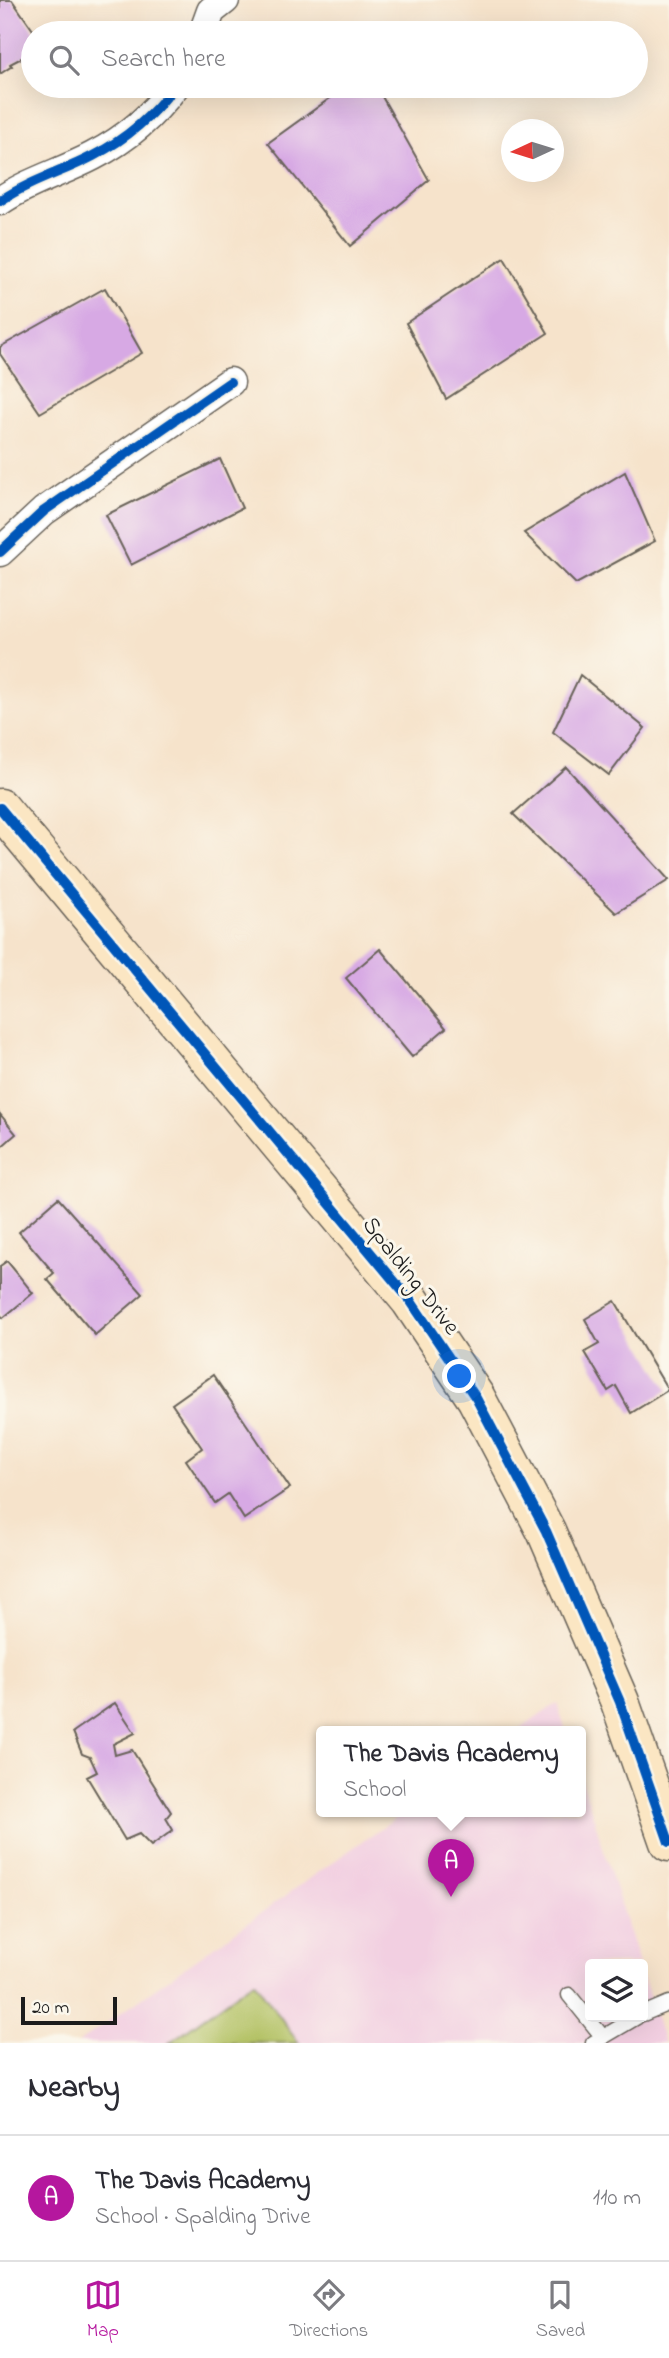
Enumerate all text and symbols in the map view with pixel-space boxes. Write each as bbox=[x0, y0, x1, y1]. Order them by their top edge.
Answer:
search box bbox=[21, 21, 648, 98]
icon: search bbox=[45, 41, 83, 79]
text: Search here bbox=[101, 41, 226, 79]
north arrow bbox=[501, 119, 564, 182]
street label: Spalding Drive bbox=[353, 1210, 468, 1343]
your location bbox=[442, 1359, 476, 1393]
popup bbox=[316, 1726, 586, 1817]
text: The Davis Academy bbox=[343, 1736, 559, 1774]
text: School bbox=[343, 1774, 406, 1807]
pin: A bbox=[428, 1839, 474, 1897]
map controls bbox=[585, 1959, 648, 2022]
button: layers bbox=[585, 1959, 648, 2022]
scale bar bbox=[21, 1994, 117, 2026]
text: 20 m bbox=[32, 1995, 69, 2022]
text: Nearby bbox=[28, 2067, 120, 2111]
text: The Davis Academy bbox=[95, 2163, 310, 2201]
text: A bbox=[44, 2182, 58, 2215]
text: 110 m bbox=[593, 2182, 641, 2215]
text: School · Spalding Drive bbox=[95, 2201, 311, 2234]
tab: Map bbox=[84, 2276, 122, 2345]
tab: Directions bbox=[289, 2276, 368, 2345]
tab: Saved bbox=[536, 2276, 585, 2345]

